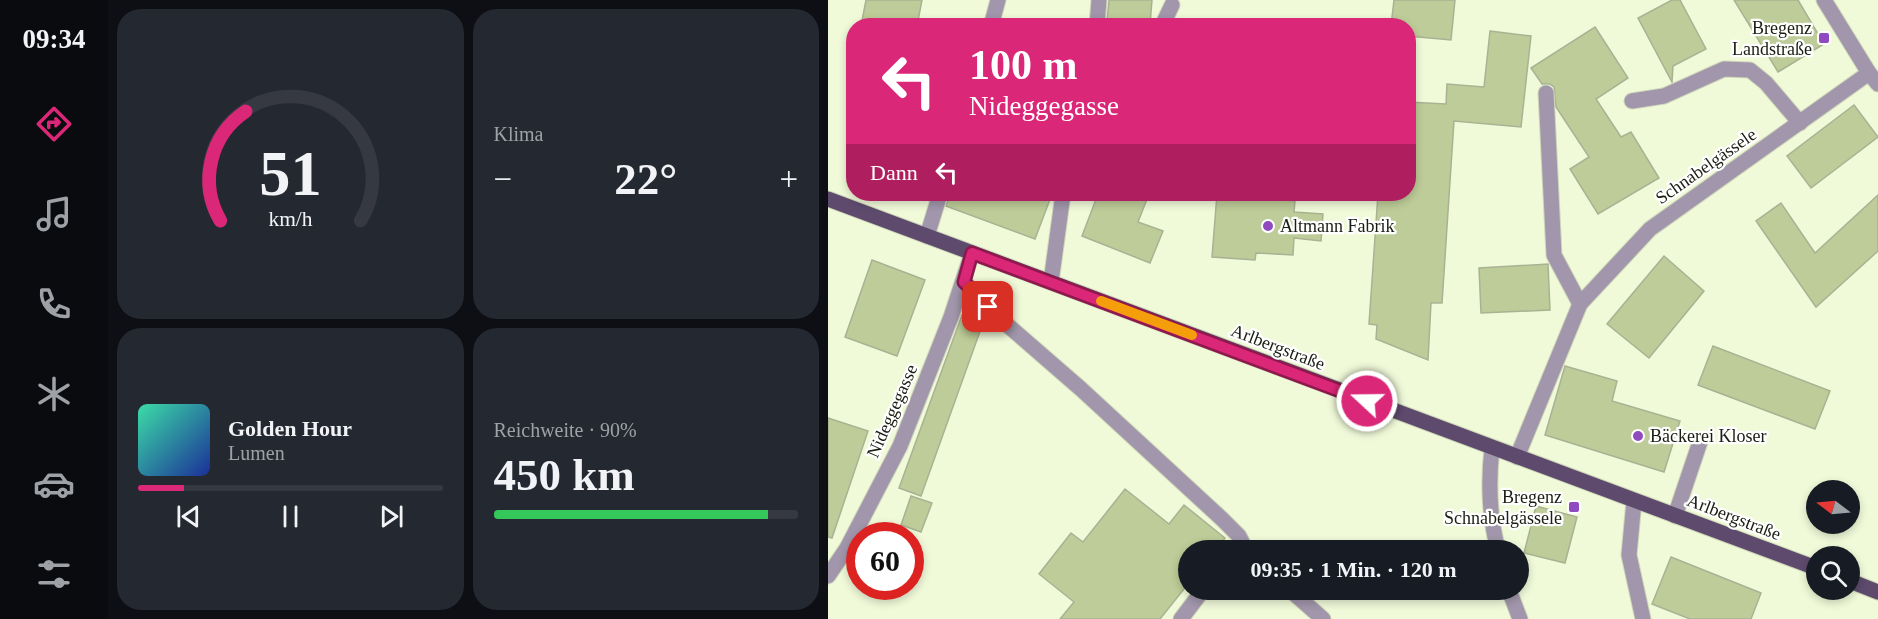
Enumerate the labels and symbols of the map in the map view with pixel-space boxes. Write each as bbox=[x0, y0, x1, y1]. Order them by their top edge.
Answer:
place label: Bregenz Landstraße bbox=[1732, 18, 1812, 59]
marker: Bregenz Landstraße bbox=[1817, 31, 1831, 45]
street label: Schnabelgässele bbox=[1652, 124, 1760, 208]
place label: Altmann Fabrik bbox=[1280, 216, 1395, 236]
marker: Altmann Fabrik bbox=[1261, 219, 1275, 233]
pin bbox=[962, 281, 1013, 332]
street label: Arlbergstraße bbox=[1228, 320, 1328, 374]
street label: Nideggegasse bbox=[863, 361, 921, 461]
position arrow bbox=[1335, 369, 1399, 433]
place label: Bäckerei Kloser bbox=[1650, 426, 1766, 446]
marker: Bäckerei Kloser bbox=[1631, 429, 1645, 443]
north arrow bbox=[1806, 480, 1860, 534]
place label: Bregenz Schnabelgässele bbox=[1444, 487, 1562, 528]
street label: Arlbergstraße bbox=[1684, 490, 1784, 544]
marker: Bregenz Schnabelgässele bbox=[1567, 500, 1581, 514]
speed limit sign: 60 bbox=[846, 522, 924, 600]

